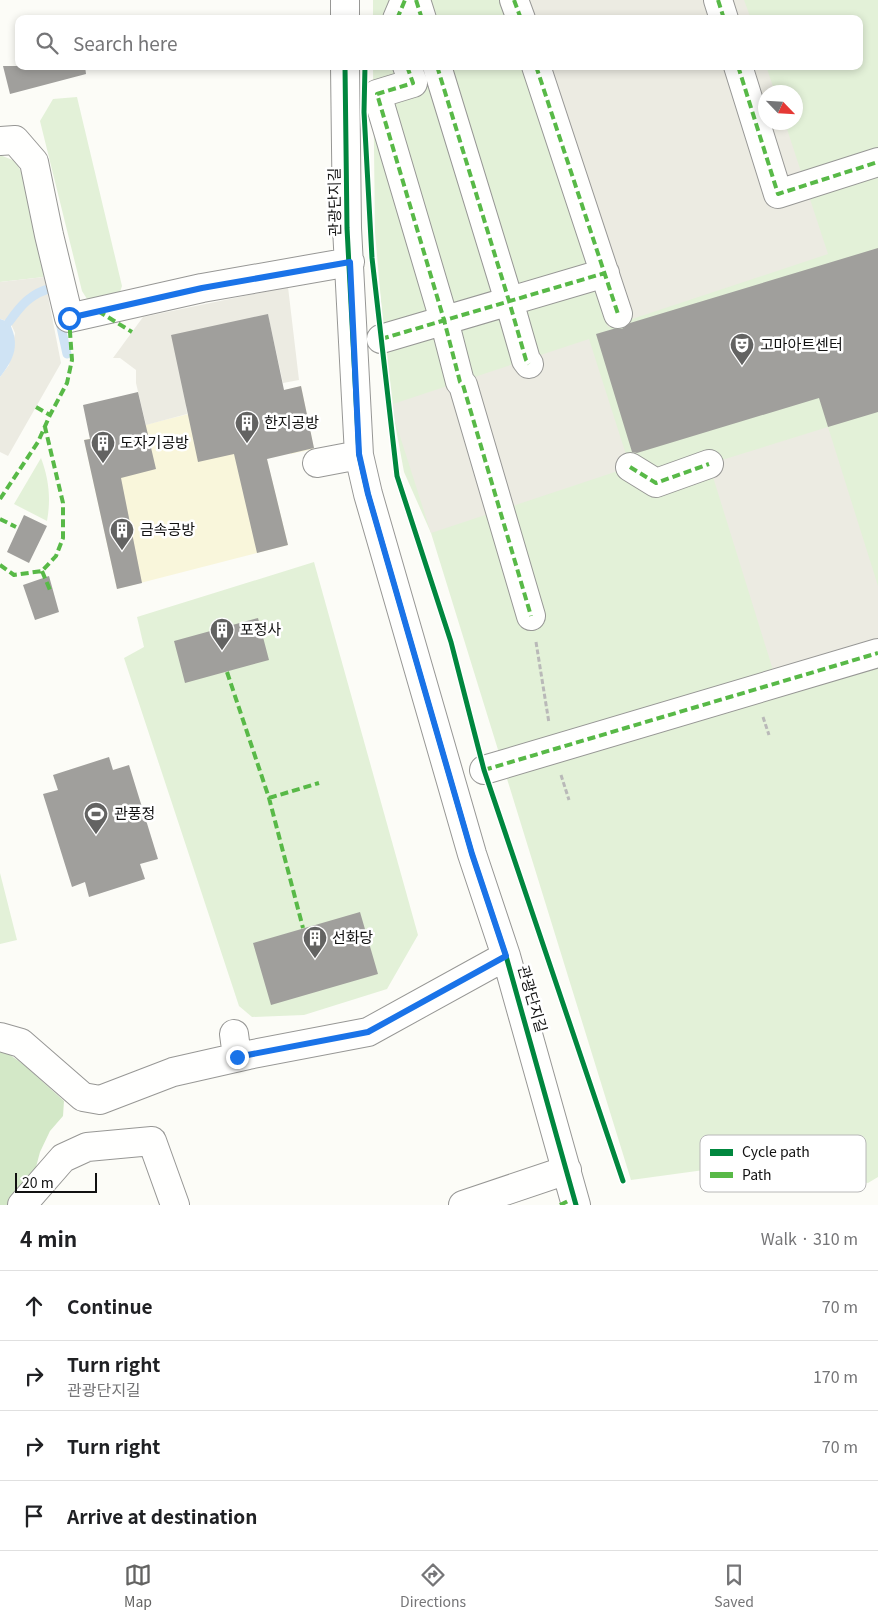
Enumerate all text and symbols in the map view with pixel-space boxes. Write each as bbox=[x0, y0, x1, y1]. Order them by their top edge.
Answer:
search box bbox=[15, 15, 863, 70]
icon: search bbox=[33, 29, 61, 57]
text: Search here bbox=[73, 29, 177, 56]
north arrow bbox=[758, 85, 803, 130]
street label: 관광단지길 bbox=[322, 167, 345, 237]
route start bbox=[58, 307, 81, 330]
theatre icon: 고마아트센터 bbox=[729, 332, 755, 366]
place label: 고마아트센터 bbox=[760, 333, 843, 354]
building icon: 한지공방 bbox=[234, 410, 260, 444]
place label: 한지공방 bbox=[264, 411, 319, 432]
building icon: 도자기공방 bbox=[90, 430, 116, 464]
place label: 도자기공방 bbox=[120, 431, 189, 452]
building icon: 금속공방 bbox=[109, 517, 135, 551]
place label: 금속공방 bbox=[140, 518, 195, 539]
building icon: 포정사 bbox=[209, 617, 235, 651]
place label: 포정사 bbox=[240, 618, 282, 639]
sports icon: 관풍정 bbox=[83, 801, 109, 835]
place label: 관풍정 bbox=[114, 802, 155, 823]
building icon: 선화당 bbox=[302, 925, 328, 959]
place label: 선화당 bbox=[332, 926, 374, 947]
street label: 관광단지길 bbox=[514, 963, 553, 1035]
route end bbox=[226, 1046, 249, 1069]
legend bbox=[700, 1135, 866, 1192]
text: Cycle path bbox=[742, 1141, 810, 1161]
text: Path bbox=[742, 1164, 772, 1184]
scale bar bbox=[15, 1170, 98, 1193]
text: 20 m bbox=[22, 1172, 54, 1192]
text: 4 min bbox=[20, 1223, 77, 1253]
text: Walk · 310 m bbox=[761, 1226, 858, 1250]
icon: ahead bbox=[20, 1292, 48, 1320]
text: Continue bbox=[67, 1292, 153, 1319]
text: 70 m bbox=[822, 1294, 858, 1318]
text: Turn right bbox=[67, 1350, 160, 1377]
icon: right bbox=[20, 1362, 48, 1390]
text: 170 m bbox=[813, 1364, 858, 1388]
text: 관광단지길 bbox=[67, 1377, 141, 1401]
icon: right bbox=[20, 1432, 48, 1460]
text: Turn right bbox=[67, 1432, 160, 1459]
text: 70 m bbox=[822, 1434, 858, 1458]
icon: arrive bbox=[20, 1502, 48, 1530]
text: Arrive at destination bbox=[67, 1502, 257, 1529]
tab: Map bbox=[124, 1561, 152, 1611]
tab: Directions bbox=[400, 1561, 466, 1611]
tab: Saved bbox=[714, 1561, 754, 1611]

